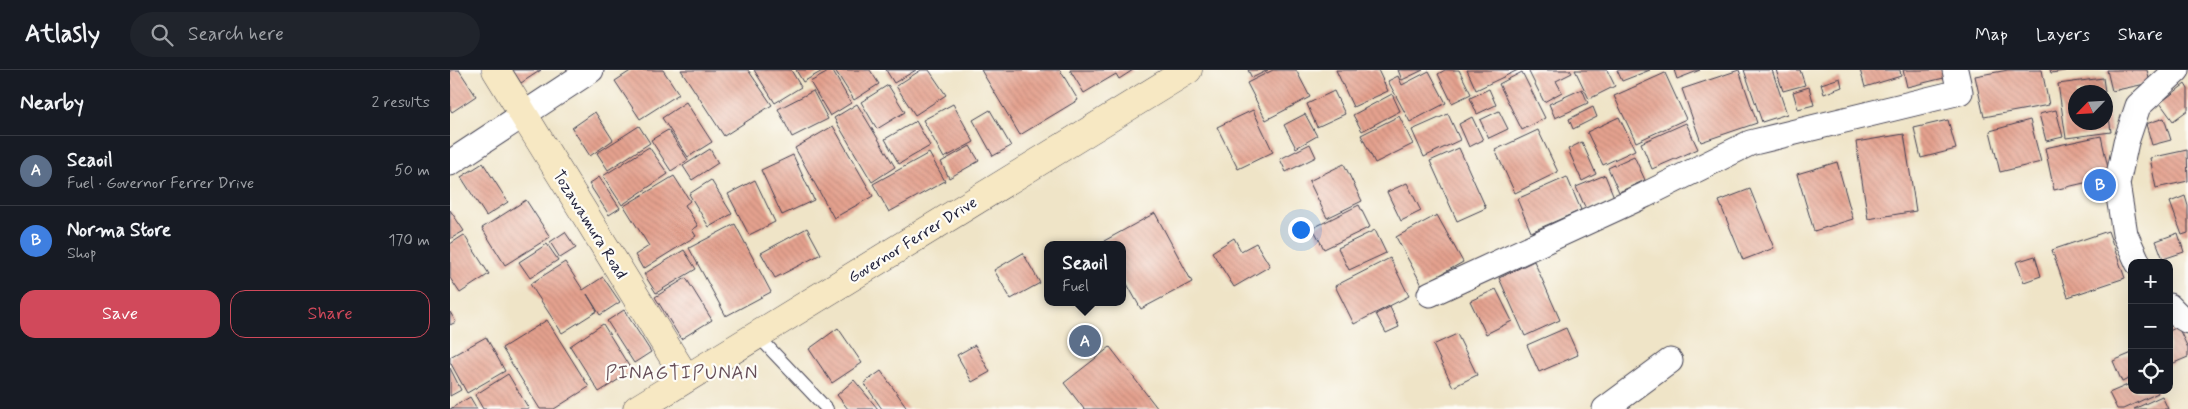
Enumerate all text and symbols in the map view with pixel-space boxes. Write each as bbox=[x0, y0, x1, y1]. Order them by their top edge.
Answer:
search box bbox=[130, 12, 480, 57]
text: Atlasly bbox=[25, 19, 100, 50]
icon: search bbox=[148, 21, 176, 49]
text: Search here bbox=[188, 22, 284, 47]
text: Map bbox=[1975, 23, 2008, 47]
text: Layers bbox=[2036, 23, 2090, 47]
text: Share bbox=[2118, 23, 2163, 47]
north arrow bbox=[2068, 85, 2113, 130]
text: Nearby bbox=[20, 89, 84, 117]
text: 2 results bbox=[372, 92, 430, 113]
text: Seaoil bbox=[67, 148, 113, 173]
text: A bbox=[31, 160, 41, 181]
text: 50 m bbox=[394, 160, 430, 181]
street label: Tozawamura Road bbox=[548, 166, 632, 283]
pin: B bbox=[2084, 166, 2116, 204]
text: Fuel · Governor Ferrer Drive bbox=[67, 173, 254, 194]
street label: Governor Ferrer Drive bbox=[844, 192, 981, 288]
your location bbox=[1288, 217, 1314, 243]
text: Norma Store bbox=[67, 218, 171, 243]
text: B bbox=[31, 230, 41, 251]
text: 170 m bbox=[388, 230, 430, 251]
popup bbox=[1044, 241, 1126, 306]
text: Shop bbox=[67, 243, 96, 264]
text: Seaoil bbox=[1062, 251, 1108, 276]
map controls bbox=[2128, 259, 2173, 394]
button: + bbox=[2128, 259, 2173, 304]
text: Fuel bbox=[1062, 276, 1089, 297]
button: Save bbox=[20, 290, 220, 338]
button: Share bbox=[230, 290, 430, 338]
button: − bbox=[2128, 304, 2173, 349]
pin: A bbox=[1069, 322, 1101, 360]
button: locate bbox=[2128, 349, 2173, 394]
district label: PINAGTIPUNAN bbox=[606, 361, 758, 386]

